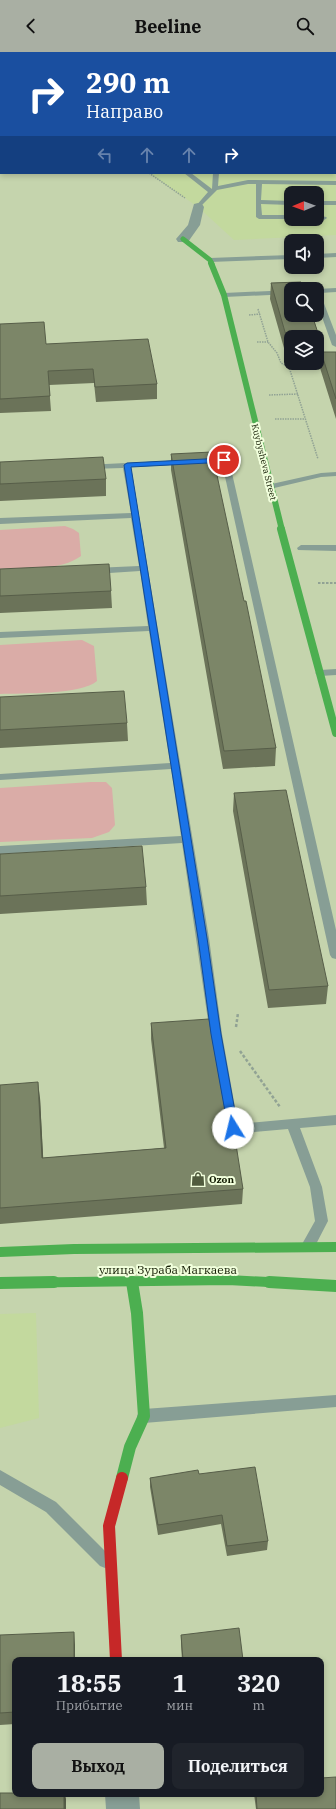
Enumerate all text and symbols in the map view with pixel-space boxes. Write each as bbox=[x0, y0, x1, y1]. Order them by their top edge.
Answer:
icon: back bbox=[20, 15, 42, 37]
text: Beeline bbox=[134, 15, 202, 38]
icon: search bbox=[294, 15, 316, 37]
text: 290 m bbox=[86, 64, 170, 101]
icon: right bbox=[20, 68, 72, 120]
text: Направо bbox=[86, 100, 163, 123]
icon: left bbox=[94, 144, 116, 166]
icon: ahead bbox=[136, 144, 158, 166]
icon: ahead bbox=[178, 144, 200, 166]
icon: right bbox=[220, 144, 242, 166]
north arrow bbox=[284, 186, 324, 226]
map controls bbox=[284, 186, 324, 370]
button: sound bbox=[284, 234, 324, 274]
button: search bbox=[284, 282, 324, 322]
button: layers bbox=[284, 330, 324, 370]
street label: Kuybysheva Street bbox=[250, 423, 279, 501]
pin bbox=[207, 443, 241, 477]
icon: arrive bbox=[213, 449, 235, 471]
position arrow bbox=[212, 1107, 254, 1149]
shop icon: Ozon bbox=[190, 1171, 206, 1187]
place label: Ozon bbox=[209, 1173, 234, 1186]
street label: улица Зураба Магкаева bbox=[99, 1262, 237, 1277]
text: 18:55 bbox=[57, 1667, 122, 1699]
text: 1 bbox=[173, 1667, 187, 1699]
text: 320 bbox=[237, 1667, 280, 1699]
text: Прибытие bbox=[56, 1697, 122, 1714]
text: мин bbox=[166, 1697, 193, 1714]
text: m bbox=[252, 1697, 265, 1714]
button: Выход bbox=[32, 1743, 164, 1789]
button: Поделиться bbox=[172, 1743, 304, 1789]

